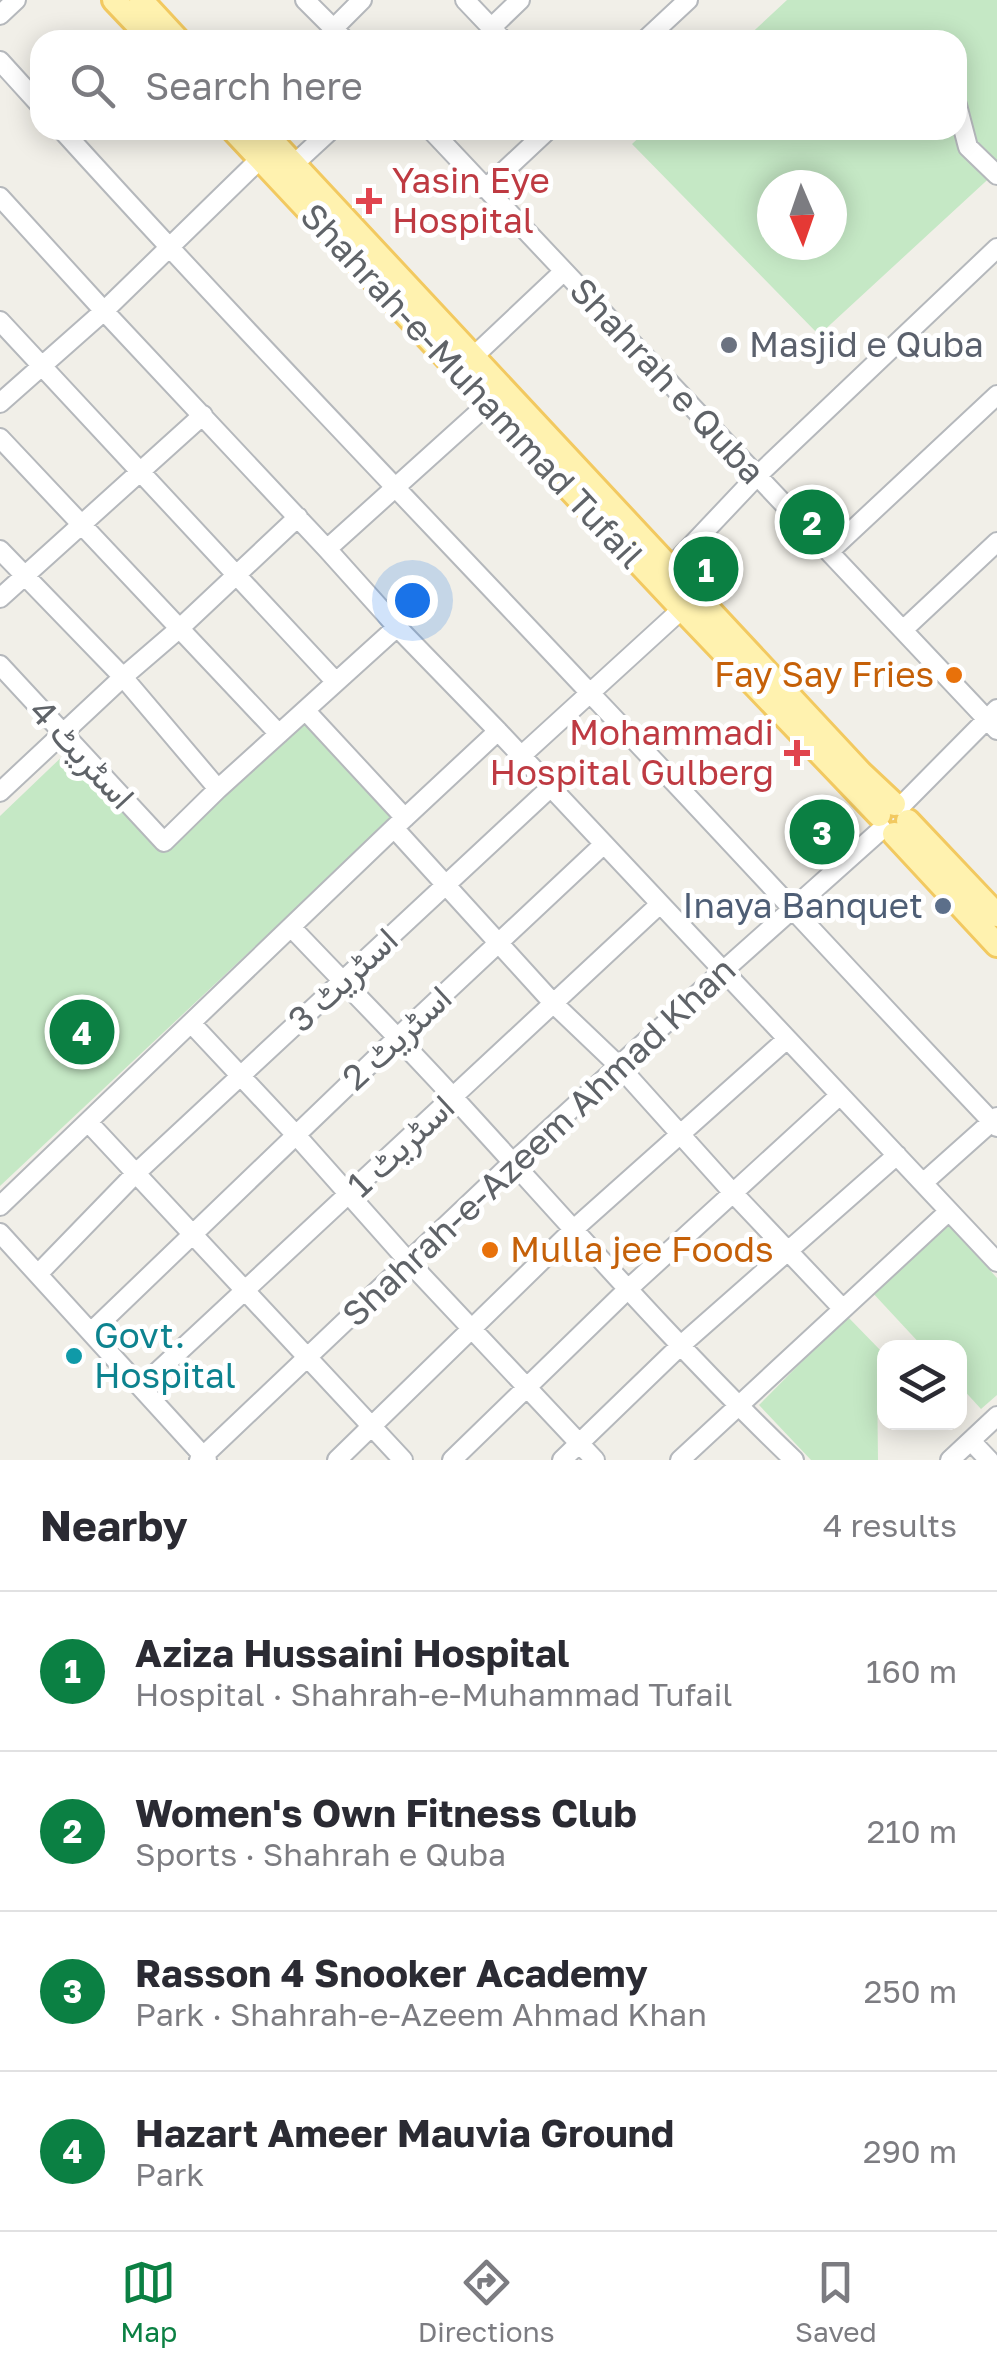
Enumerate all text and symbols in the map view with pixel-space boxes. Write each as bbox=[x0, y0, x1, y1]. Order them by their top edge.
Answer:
search box bbox=[30, 30, 967, 140]
icon: search bbox=[65, 58, 120, 113]
text: Search here bbox=[145, 63, 363, 108]
place label: Yasin Eye Hospital bbox=[392, 159, 550, 241]
north arrow bbox=[757, 170, 847, 260]
marker: Yasin Eye Hospital bbox=[356, 188, 382, 214]
street label: Shahrah-e-Muhammad Tufail bbox=[293, 194, 653, 576]
street label: Shahrah e Quba bbox=[562, 269, 774, 492]
place label: Masjid e Quba bbox=[749, 323, 984, 365]
marker: Masjid e Quba bbox=[718, 334, 740, 356]
pin: 2 bbox=[780, 484, 844, 560]
pin: 1 bbox=[674, 532, 738, 606]
your location bbox=[387, 575, 438, 626]
place label: Fay Say Fries bbox=[714, 653, 934, 695]
marker: Fay Say Fries bbox=[943, 664, 965, 686]
street label: اسٹریٹ 4 bbox=[20, 690, 144, 818]
place label: Mohammadi Hospital Gulberg bbox=[490, 711, 774, 793]
marker: Mohammadi Hospital Gulberg bbox=[784, 740, 810, 766]
pin: 3 bbox=[790, 794, 854, 870]
place label: Inaya Banquet bbox=[683, 884, 923, 926]
marker: Inaya Banquet bbox=[932, 895, 954, 917]
street label: اسٹریٹ 3 bbox=[279, 918, 407, 1042]
street label: Shahrah-e-Azeem Ahmad Khan bbox=[333, 948, 743, 1335]
street label: اسٹریٹ 2 bbox=[333, 976, 461, 1100]
pin: 4 bbox=[49, 994, 114, 1070]
street label: اسٹریٹ 1 bbox=[338, 1086, 464, 1206]
place label: Mulla jee Foods bbox=[510, 1228, 773, 1270]
marker: Mulla jee Foods bbox=[479, 1239, 501, 1261]
place label: Govt. Hospital bbox=[94, 1314, 236, 1396]
map controls bbox=[877, 1340, 967, 1430]
button: layers bbox=[877, 1340, 967, 1430]
marker: Govt. Hospital bbox=[63, 1345, 85, 1367]
text: Nearby bbox=[40, 1500, 188, 1550]
text: 4 results bbox=[823, 1506, 957, 1544]
text: Aziza Hussaini Hospital bbox=[135, 1630, 570, 1675]
text: 1 bbox=[64, 1652, 81, 1690]
text: 160 m bbox=[866, 1652, 957, 1690]
text: Hospital · Shahrah-e-Muhammad Tufail bbox=[135, 1675, 732, 1713]
text: Women's Own Fitness Club bbox=[135, 1790, 637, 1835]
text: 2 bbox=[63, 1812, 82, 1850]
text: 210 m bbox=[867, 1812, 957, 1850]
text: Sports · Shahrah e Quba bbox=[135, 1835, 506, 1873]
text: Rasson 4 Snooker Academy bbox=[135, 1950, 648, 1995]
text: 3 bbox=[63, 1972, 82, 2010]
text: 250 m bbox=[864, 1972, 957, 2010]
text: Park · Shahrah-e-Azeem Ahmad Khan bbox=[135, 1995, 707, 2033]
text: Hazart Ameer Mauvia Ground bbox=[135, 2110, 674, 2155]
text: 4 bbox=[62, 2132, 83, 2170]
text: 290 m bbox=[863, 2132, 957, 2170]
text: Park bbox=[135, 2155, 204, 2193]
tab: Map bbox=[120, 2255, 177, 2348]
tab: Directions bbox=[418, 2255, 555, 2348]
tab: Saved bbox=[795, 2255, 877, 2348]

